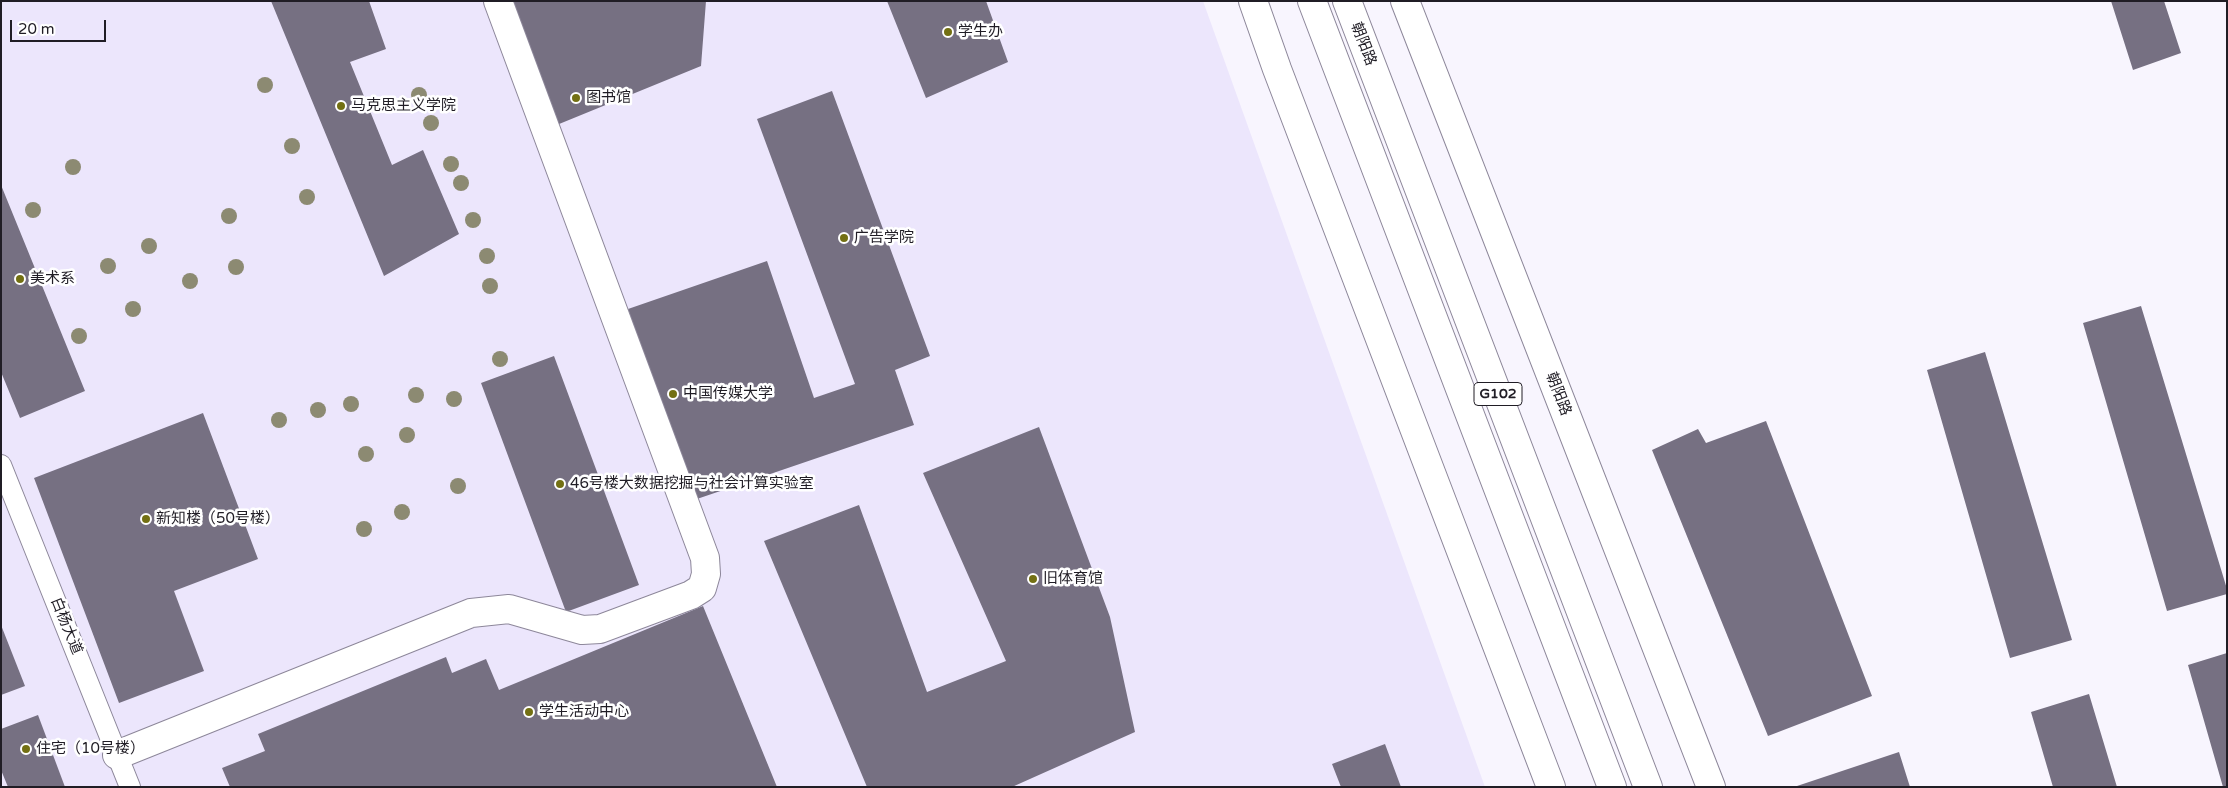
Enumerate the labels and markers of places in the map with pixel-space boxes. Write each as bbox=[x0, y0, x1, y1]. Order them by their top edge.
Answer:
place label: 学生办 bbox=[958, 23, 1003, 41]
marker: 学生办 bbox=[942, 26, 954, 38]
place label: 图书馆 bbox=[586, 89, 631, 107]
marker: 图书馆 bbox=[570, 92, 582, 104]
place label: 马克思主义学院 bbox=[351, 97, 456, 115]
marker: 马克思主义学院 bbox=[335, 100, 347, 112]
place label: 广告学院 bbox=[854, 229, 914, 247]
marker: 广告学院 bbox=[838, 232, 850, 244]
place label: 美术系 bbox=[30, 270, 75, 288]
marker: 美术系 bbox=[14, 273, 26, 285]
place label: 中国传媒大学 bbox=[683, 385, 773, 403]
marker: 中国传媒大学 bbox=[667, 388, 679, 400]
place label: 46号楼大数据挖掘与社会计算实验室 bbox=[570, 475, 814, 493]
marker: 46号楼大数据挖掘与社会计算实验室 bbox=[554, 478, 566, 490]
place label: 新知楼（50号楼） bbox=[156, 510, 280, 528]
marker: 新知楼（50号楼） bbox=[140, 513, 152, 525]
place label: 旧体育馆 bbox=[1043, 570, 1103, 588]
marker: 旧体育馆 bbox=[1027, 573, 1039, 585]
place label: 学生活动中心 bbox=[539, 703, 629, 721]
marker: 学生活动中心 bbox=[523, 706, 535, 718]
place label: 住宅（10号楼） bbox=[36, 740, 145, 758]
marker: 住宅（10号楼） bbox=[20, 743, 32, 755]

